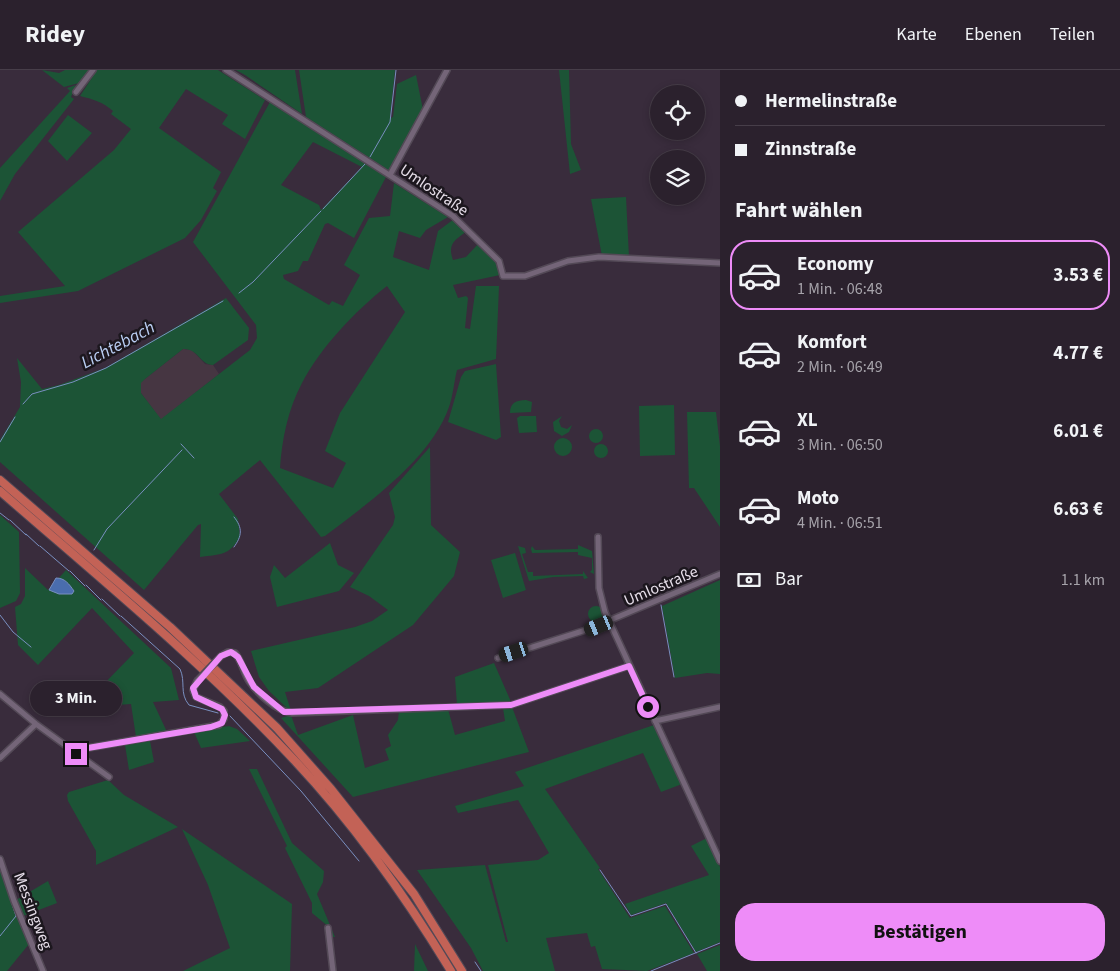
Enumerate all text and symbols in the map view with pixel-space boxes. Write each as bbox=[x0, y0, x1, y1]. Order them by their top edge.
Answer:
text: Ridey bbox=[25, 17, 85, 52]
text: Karte bbox=[896, 22, 937, 47]
text: Ebenen bbox=[965, 22, 1022, 47]
text: Teilen bbox=[1050, 22, 1095, 47]
map controls bbox=[650, 85, 705, 205]
button: locate bbox=[650, 85, 705, 140]
text: Hermelinstraße bbox=[765, 88, 897, 115]
text: Zinnstraße bbox=[765, 136, 856, 163]
button: layers bbox=[650, 150, 705, 205]
street label: Umlostraße bbox=[395, 159, 473, 221]
text: Fahrt wählen bbox=[735, 194, 863, 226]
text: Economy bbox=[797, 251, 874, 278]
icon: car bbox=[737, 253, 782, 298]
text: 3.53 € bbox=[1053, 262, 1103, 289]
text: 1 Min. · 06:48 bbox=[797, 278, 883, 300]
water label: Lichtebach bbox=[77, 315, 159, 375]
text: Komfort bbox=[797, 329, 867, 356]
icon: car bbox=[737, 331, 782, 376]
text: 4.77 € bbox=[1053, 340, 1103, 367]
text: 2 Min. · 06:49 bbox=[797, 356, 883, 378]
text: XL bbox=[797, 407, 818, 434]
icon: car bbox=[737, 409, 782, 454]
text: 6.01 € bbox=[1053, 418, 1103, 445]
text: 3 Min. · 06:50 bbox=[797, 434, 883, 456]
text: Moto bbox=[797, 485, 839, 512]
icon: car bbox=[737, 487, 782, 532]
text: 6.63 € bbox=[1053, 496, 1103, 523]
text: 4 Min. · 06:51 bbox=[797, 512, 883, 534]
street label: Umlostraße bbox=[621, 561, 701, 611]
icon: cash bbox=[735, 566, 763, 594]
text: Bar bbox=[775, 566, 802, 593]
text: 1.1 km bbox=[1061, 569, 1105, 591]
car bbox=[582, 613, 615, 639]
car bbox=[497, 640, 530, 664]
callout: 3 Min. bbox=[30, 682, 122, 716]
text: 3 Min. bbox=[55, 687, 97, 709]
route start bbox=[637, 696, 659, 718]
route end bbox=[65, 743, 87, 765]
street label: Messingweg bbox=[8, 869, 58, 953]
button: Bestätigen bbox=[735, 903, 1105, 961]

